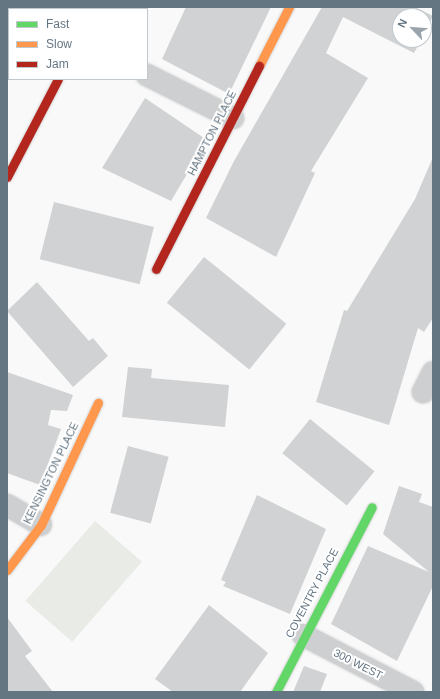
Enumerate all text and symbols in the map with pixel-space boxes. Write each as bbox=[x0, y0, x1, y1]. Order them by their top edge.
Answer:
legend bbox=[8, 8, 148, 80]
north arrow bbox=[392, 8, 432, 48]
text: Fast bbox=[46, 17, 69, 31]
text: N bbox=[395, 17, 409, 29]
text: Slow bbox=[46, 37, 72, 51]
text: Jam bbox=[46, 57, 69, 71]
street label: HAMPTON PLACE bbox=[185, 88, 239, 178]
street label: KENSINGTON PLACE bbox=[21, 420, 81, 526]
street label: COVENTRY PLACE bbox=[283, 546, 341, 640]
street label: 300 WEST bbox=[331, 646, 385, 682]

